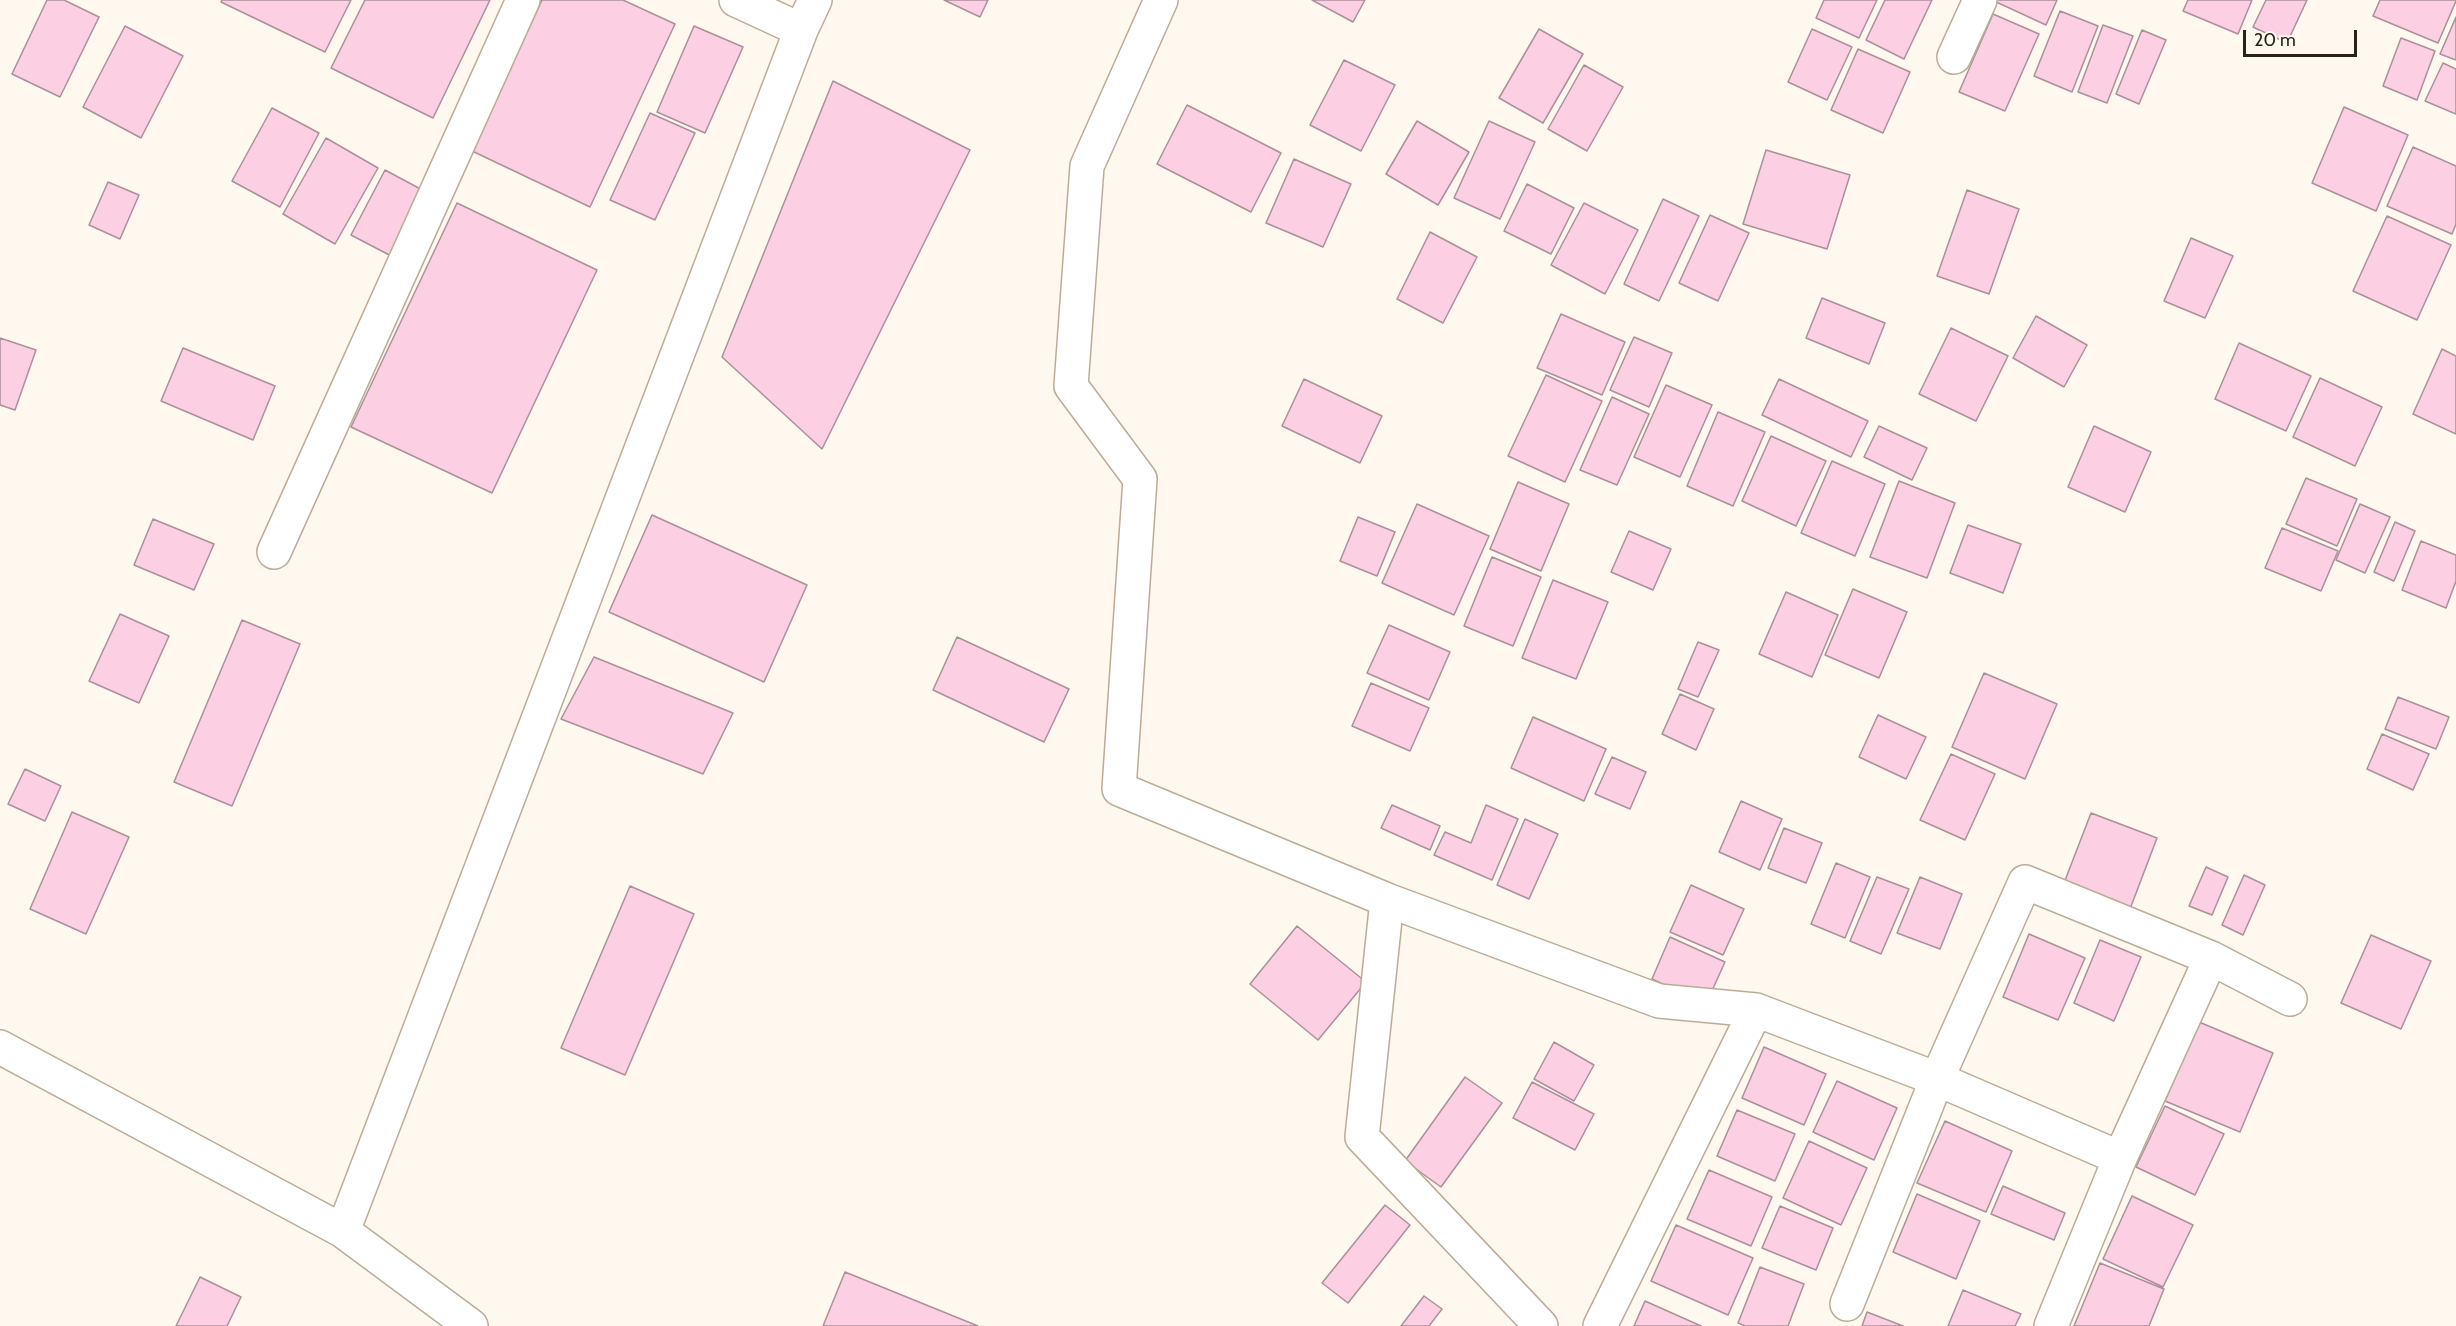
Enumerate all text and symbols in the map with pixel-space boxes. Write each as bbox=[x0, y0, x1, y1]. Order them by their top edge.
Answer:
scale bar bbox=[2246, 18, 2360, 56]
text: 20 m bbox=[2254, 29, 2296, 51]

